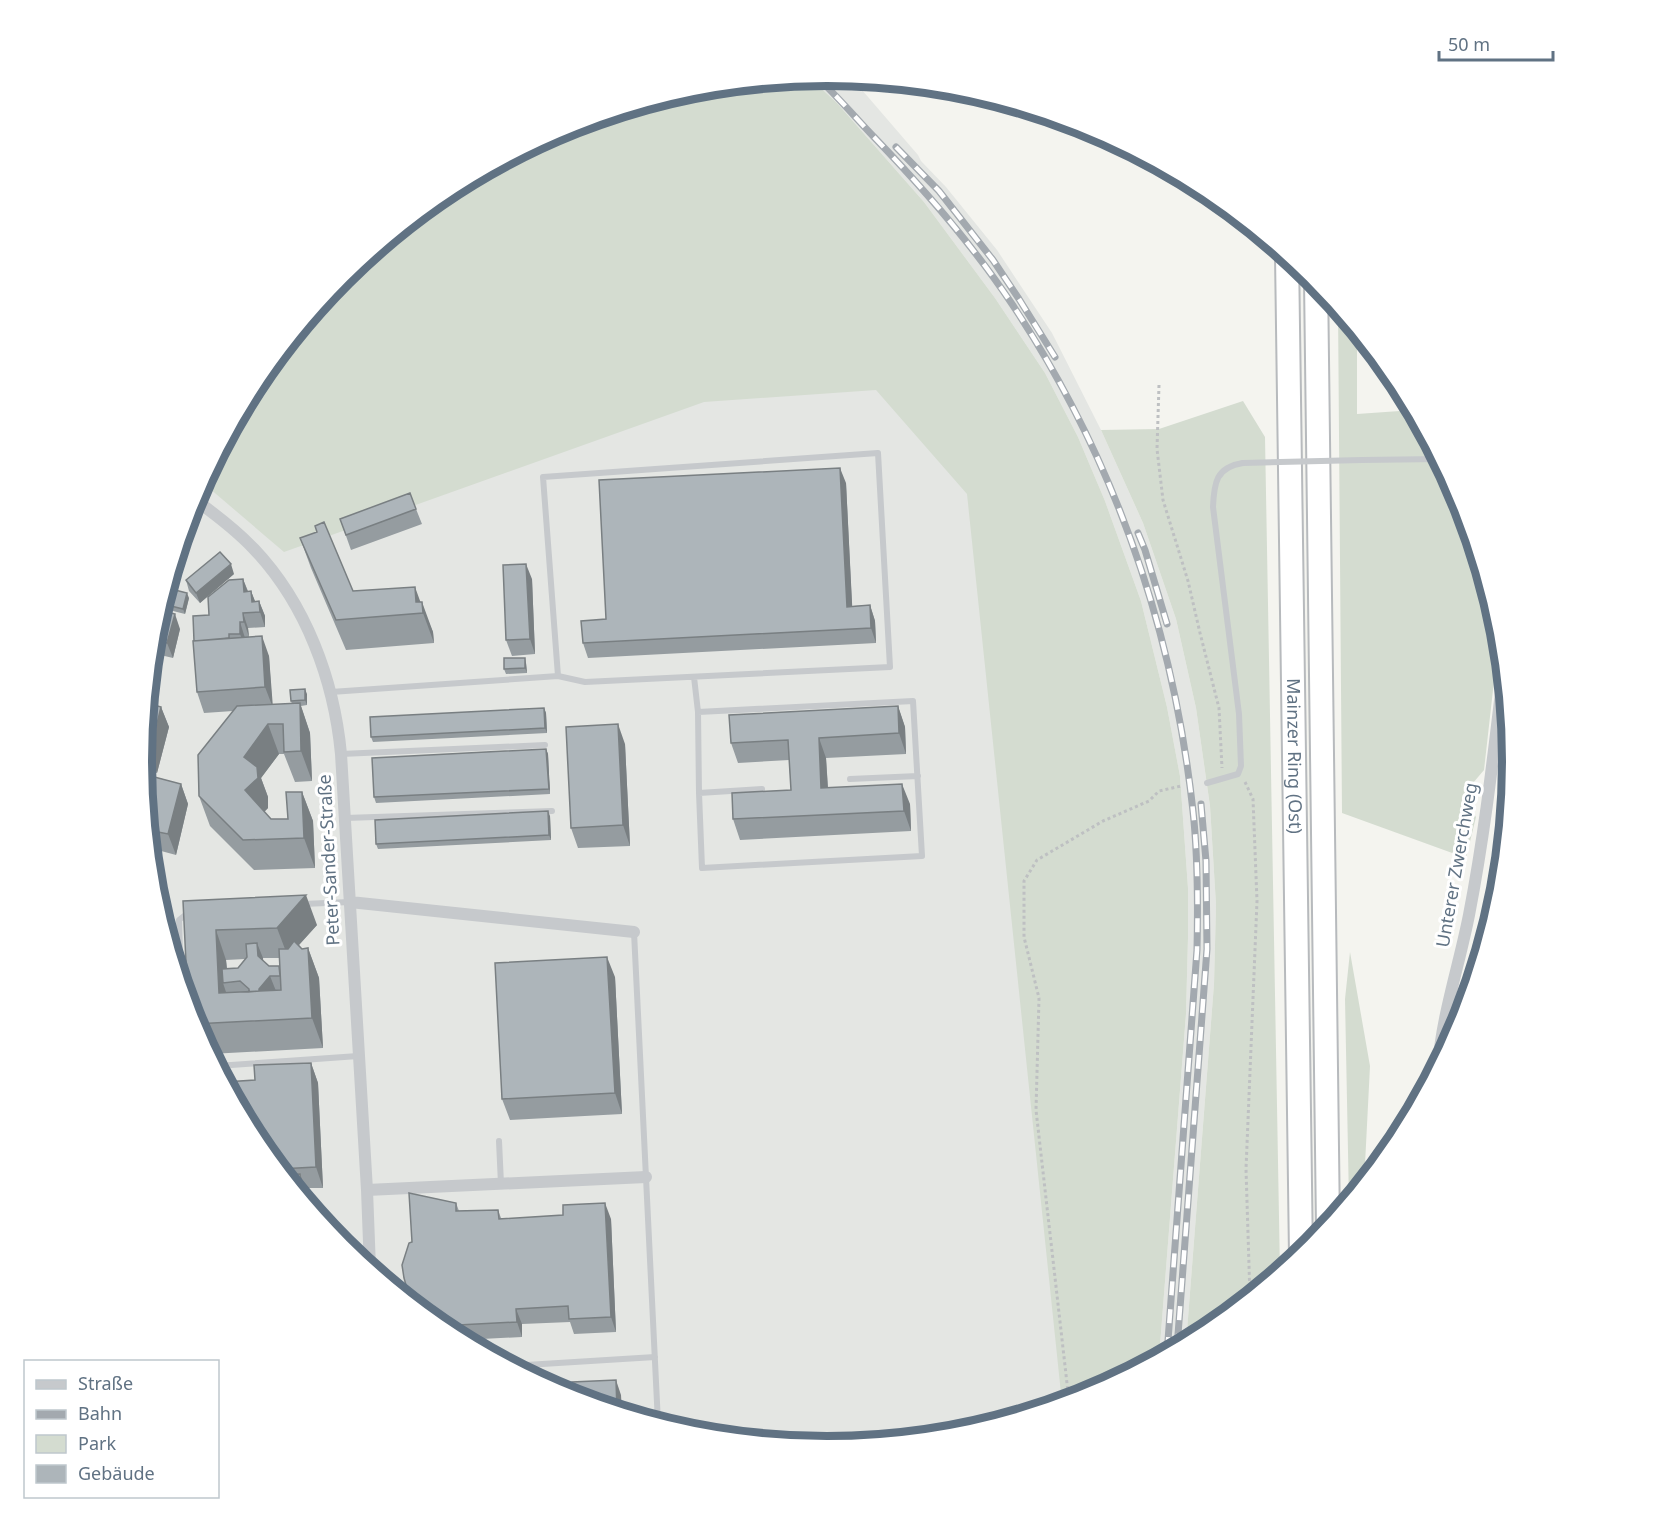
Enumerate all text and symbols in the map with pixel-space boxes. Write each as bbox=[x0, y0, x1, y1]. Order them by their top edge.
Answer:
scale bar bbox=[1439, 24, 1553, 62]
text: 50 m bbox=[1448, 32, 1490, 56]
street label: Mainzer Ring (Ost) bbox=[1282, 678, 1308, 834]
street label: Peter-Sander-Straße bbox=[312, 774, 344, 946]
street label: Unterer Zwerchweg bbox=[1430, 780, 1482, 949]
legend bbox=[24, 1360, 219, 1498]
text: Straße bbox=[78, 1371, 133, 1395]
text: Bahn bbox=[78, 1401, 122, 1425]
text: Park bbox=[78, 1431, 116, 1455]
text: Gebäude bbox=[78, 1461, 155, 1485]

